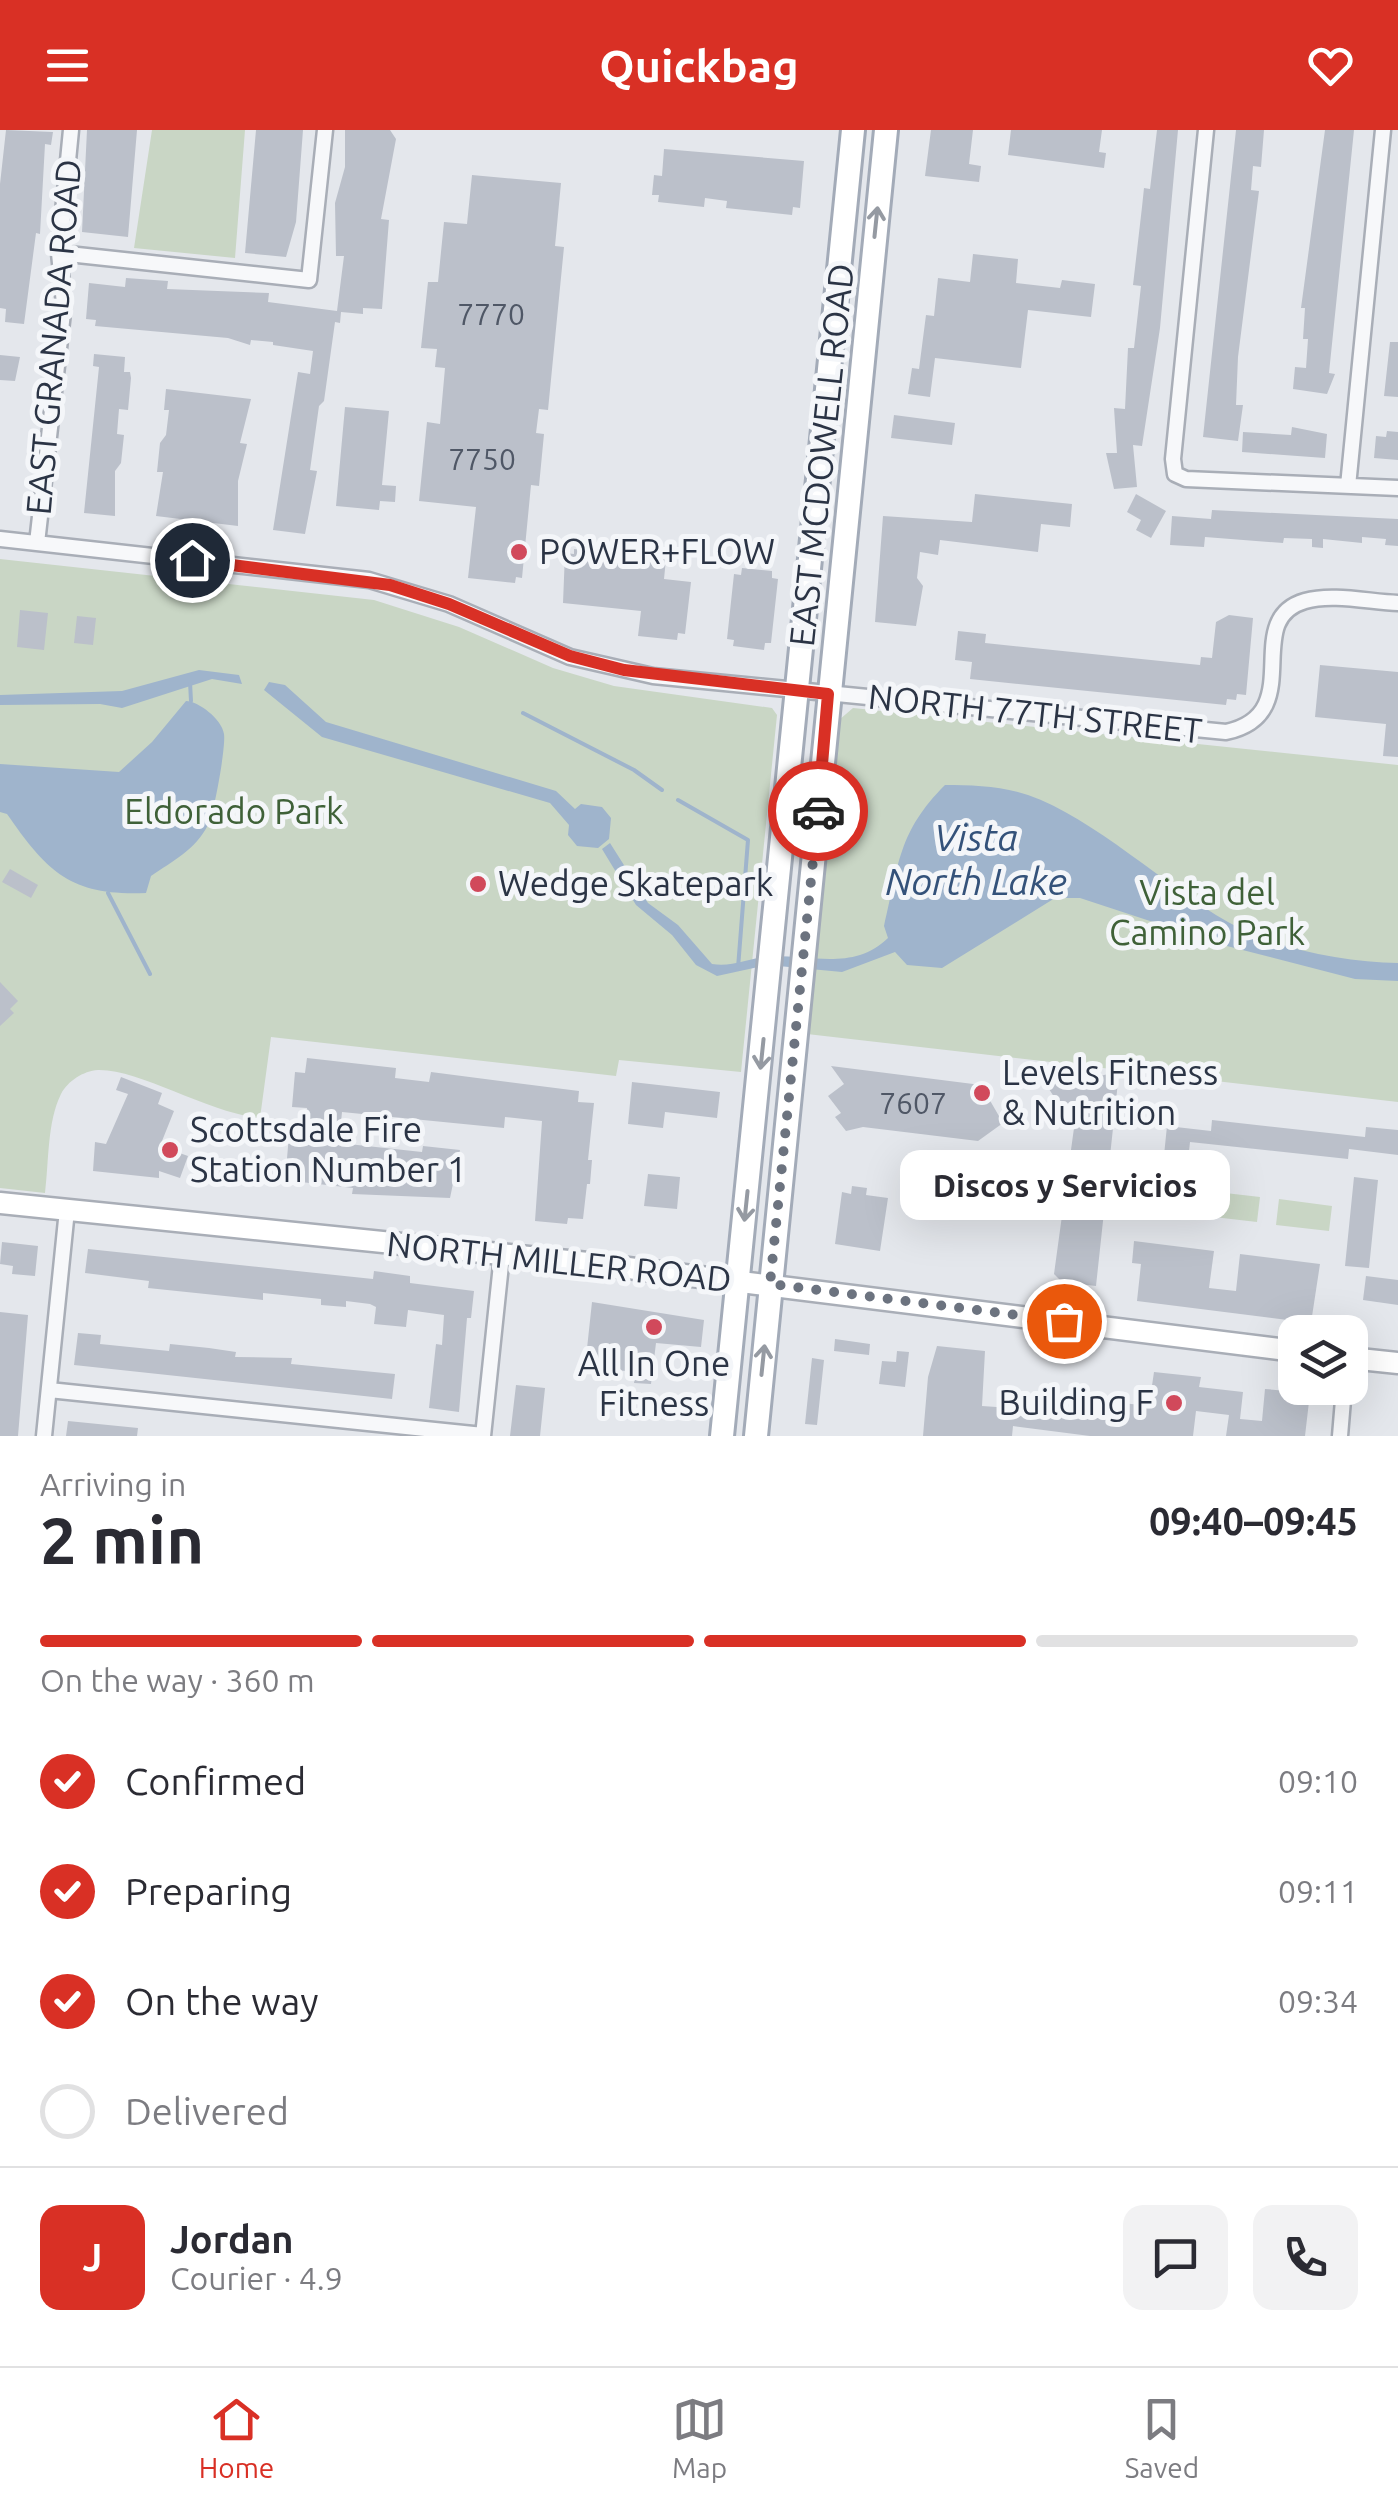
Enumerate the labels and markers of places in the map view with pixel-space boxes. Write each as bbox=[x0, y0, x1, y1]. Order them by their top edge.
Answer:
pin bbox=[150, 518, 235, 603]
place label: POWER+FLOW bbox=[539, 531, 775, 571]
marker: POWER+FLOW bbox=[508, 541, 530, 563]
place label: Wedge Skatepark bbox=[498, 863, 774, 903]
marker: Wedge Skatepark bbox=[467, 873, 489, 895]
place label: Levels Fitness & Nutrition bbox=[1002, 1052, 1218, 1132]
marker: Levels Fitness & Nutrition bbox=[971, 1082, 993, 1104]
place label: Scottsdale Fire Station Number 1 bbox=[190, 1109, 467, 1189]
marker: Scottsdale Fire Station Number 1 bbox=[159, 1139, 181, 1161]
callout: Discos y Servicios bbox=[899, 1151, 1229, 1221]
pin bbox=[1022, 1279, 1107, 1364]
marker: All In One Fitness bbox=[643, 1316, 665, 1338]
place label: All In One Fitness bbox=[578, 1343, 730, 1423]
place label: Building F bbox=[999, 1382, 1154, 1422]
marker: Building F bbox=[1163, 1392, 1185, 1414]

